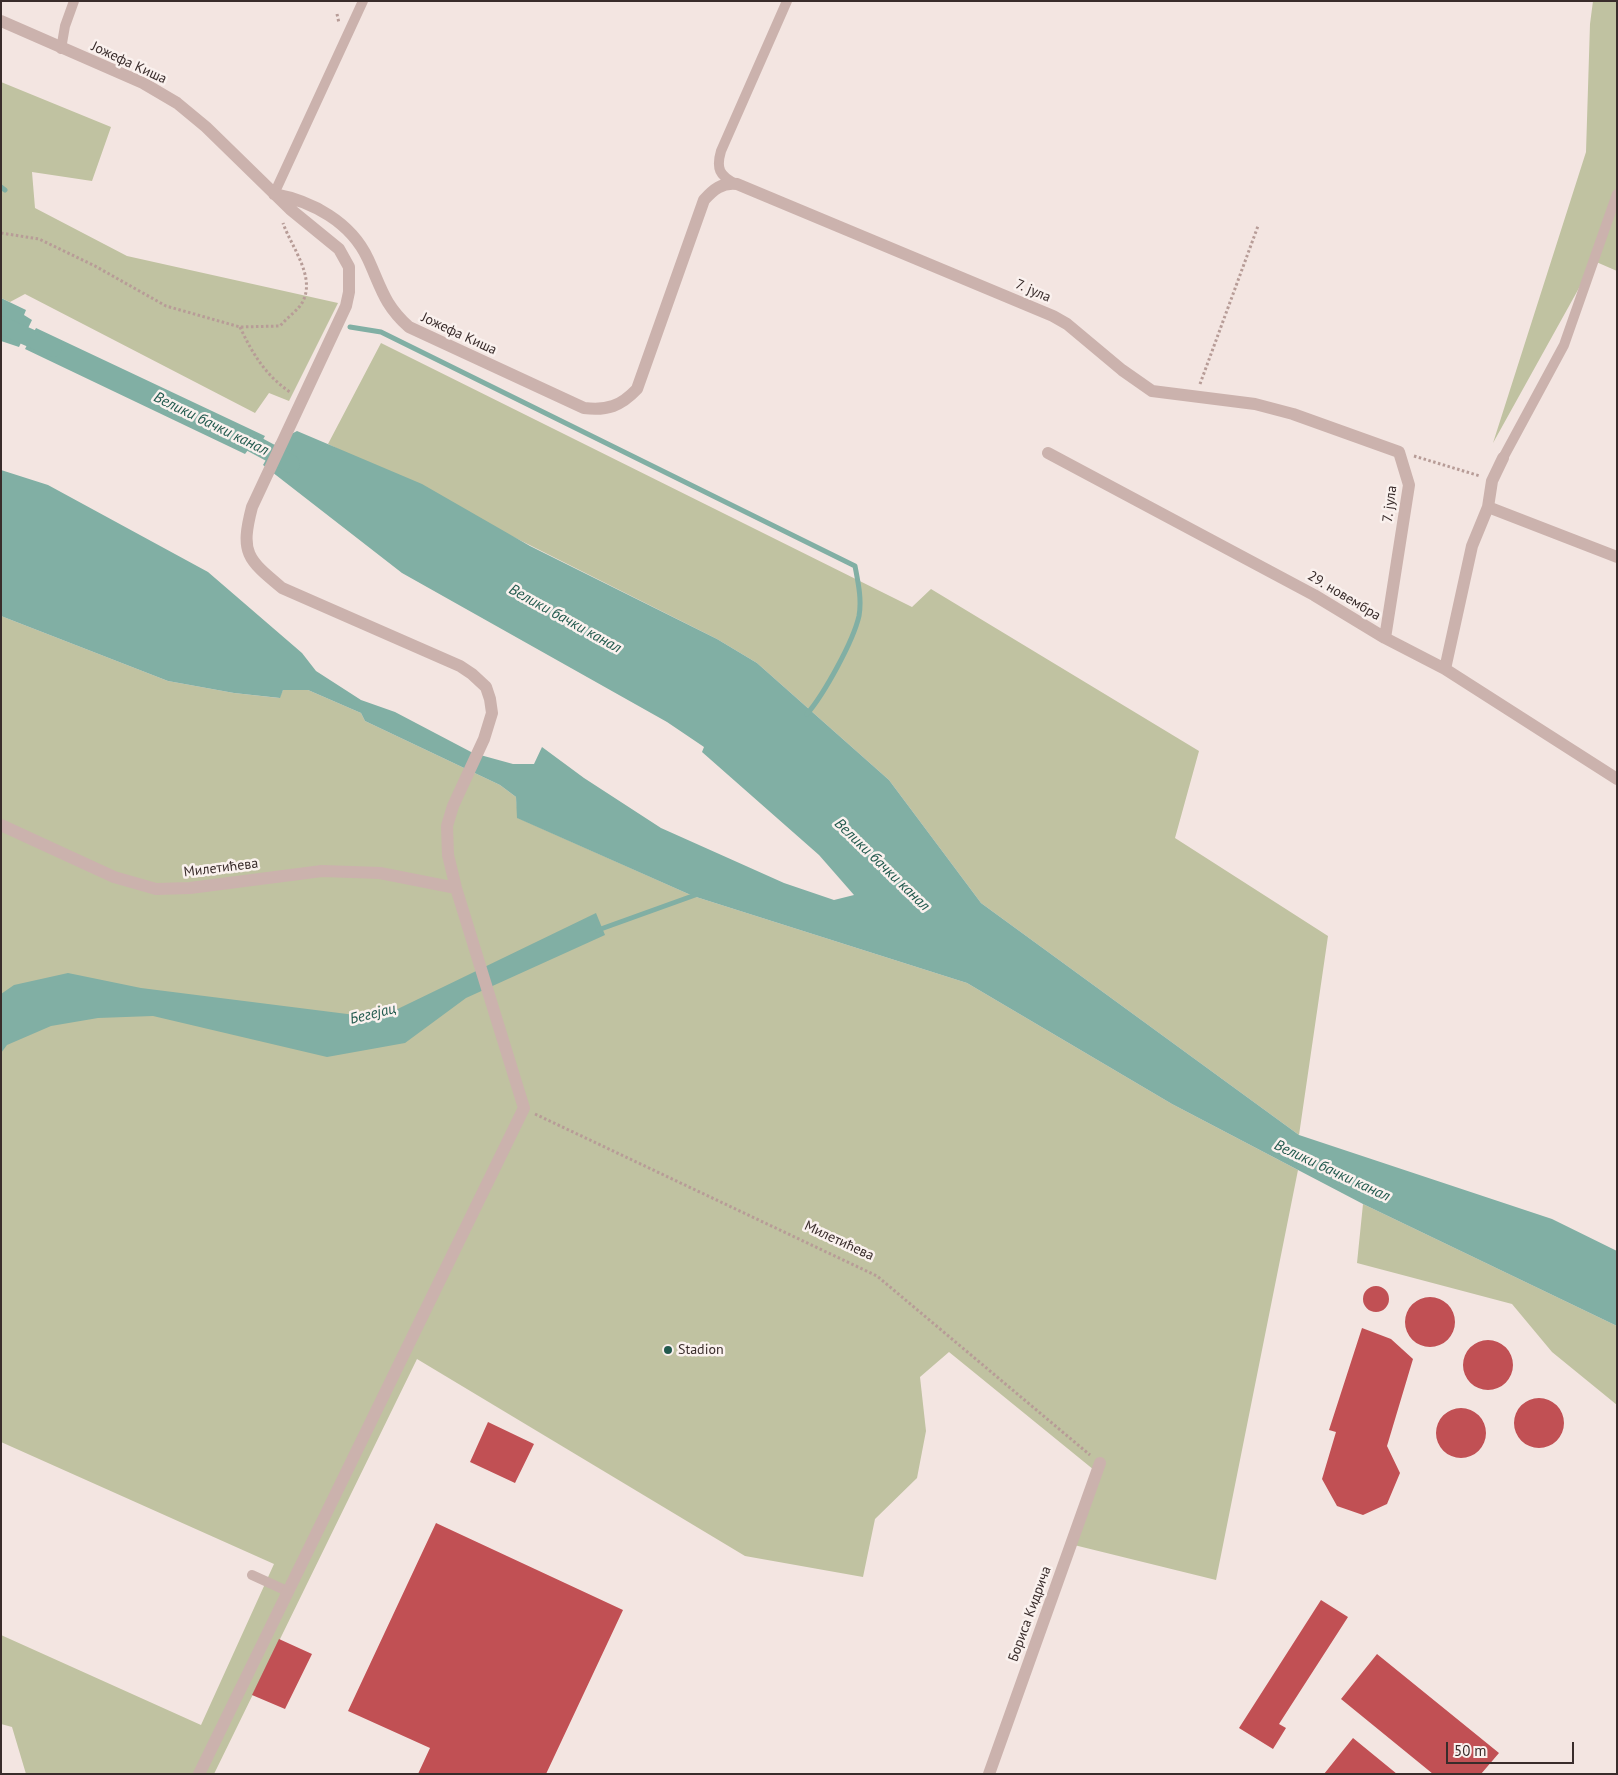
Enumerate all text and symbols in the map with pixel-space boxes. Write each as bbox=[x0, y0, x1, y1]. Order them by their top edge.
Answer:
street label: Јожефа Киша bbox=[89, 38, 169, 88]
street label: 7. јула bbox=[1013, 276, 1053, 306]
street label: Јожефа Киша bbox=[419, 309, 499, 359]
water label: Велики бачки канал bbox=[151, 388, 271, 460]
street label: 7. јула bbox=[1379, 485, 1401, 523]
street label: 29. новембра bbox=[1304, 568, 1384, 624]
water label: Велики бачки канал bbox=[506, 581, 624, 657]
water label: Велики бачки канал bbox=[831, 815, 933, 915]
street label: Милетићева bbox=[183, 855, 259, 881]
water label: Бегејац bbox=[348, 1000, 398, 1028]
water label: Велики бачки канал bbox=[1271, 1136, 1393, 1206]
street label: Милетићева bbox=[802, 1218, 876, 1264]
place label: Stadion bbox=[678, 1342, 724, 1358]
marker: Stadion bbox=[662, 1344, 674, 1356]
street label: Бориса Кидрича bbox=[1005, 1564, 1055, 1664]
scale bar bbox=[1448, 1732, 1576, 1764]
text: 50 m bbox=[1454, 1741, 1487, 1760]

